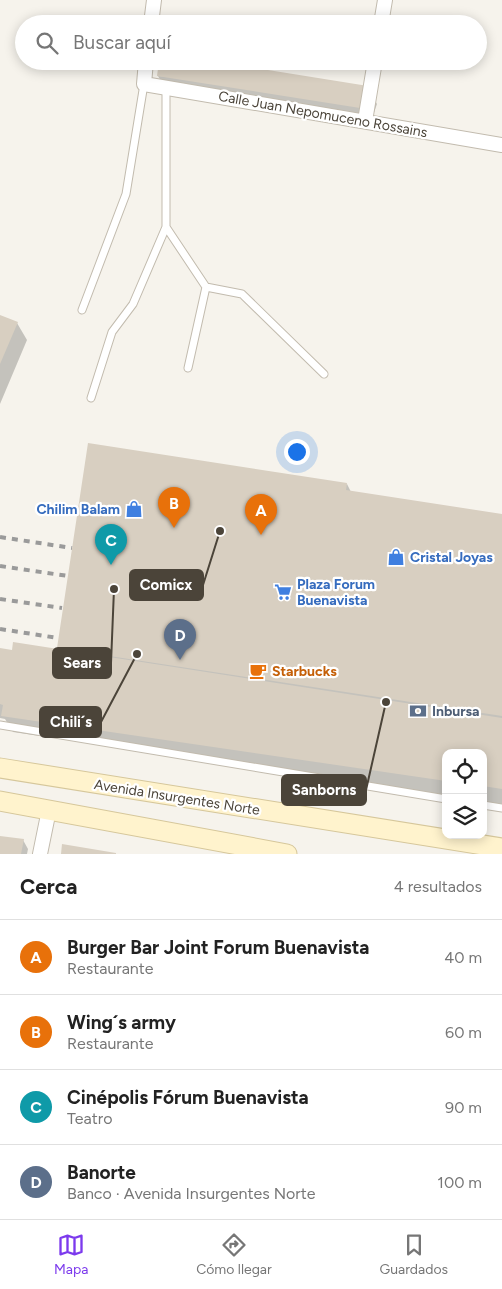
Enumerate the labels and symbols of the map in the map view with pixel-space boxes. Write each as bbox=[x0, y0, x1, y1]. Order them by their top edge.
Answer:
street label: Calle Juan Nepomuceno Rossains bbox=[217, 88, 429, 141]
your location bbox=[284, 439, 310, 465]
pin: B bbox=[158, 487, 190, 528]
pin: A bbox=[245, 494, 277, 535]
shop icon: Chilim Balam bbox=[124, 499, 144, 519]
place label: Chilim Balam bbox=[36, 501, 120, 518]
pin: C bbox=[95, 524, 127, 565]
shop icon: Cristal Joyas bbox=[386, 547, 406, 567]
place label: Cristal Joyas bbox=[410, 549, 493, 566]
callout: Comicx bbox=[130, 570, 203, 600]
text: Comicx bbox=[140, 576, 192, 594]
place label: Plaza Forum Buenavista bbox=[297, 576, 375, 609]
supermarket icon: Plaza Forum Buenavista bbox=[273, 582, 293, 602]
pin: D bbox=[164, 619, 196, 660]
callout: Sears bbox=[53, 648, 111, 678]
text: Sears bbox=[63, 654, 101, 672]
cafe icon: Starbucks bbox=[248, 661, 268, 681]
place label: Starbucks bbox=[272, 663, 337, 680]
bank icon: Inbursa bbox=[408, 701, 428, 721]
place label: Inbursa bbox=[432, 703, 480, 720]
callout: Chili´s bbox=[40, 707, 101, 737]
text: Chili´s bbox=[50, 713, 92, 731]
callout: Sanborns bbox=[282, 775, 366, 805]
street label: Avenida Insurgentes Norte bbox=[93, 776, 261, 819]
text: Sanborns bbox=[292, 781, 356, 799]

